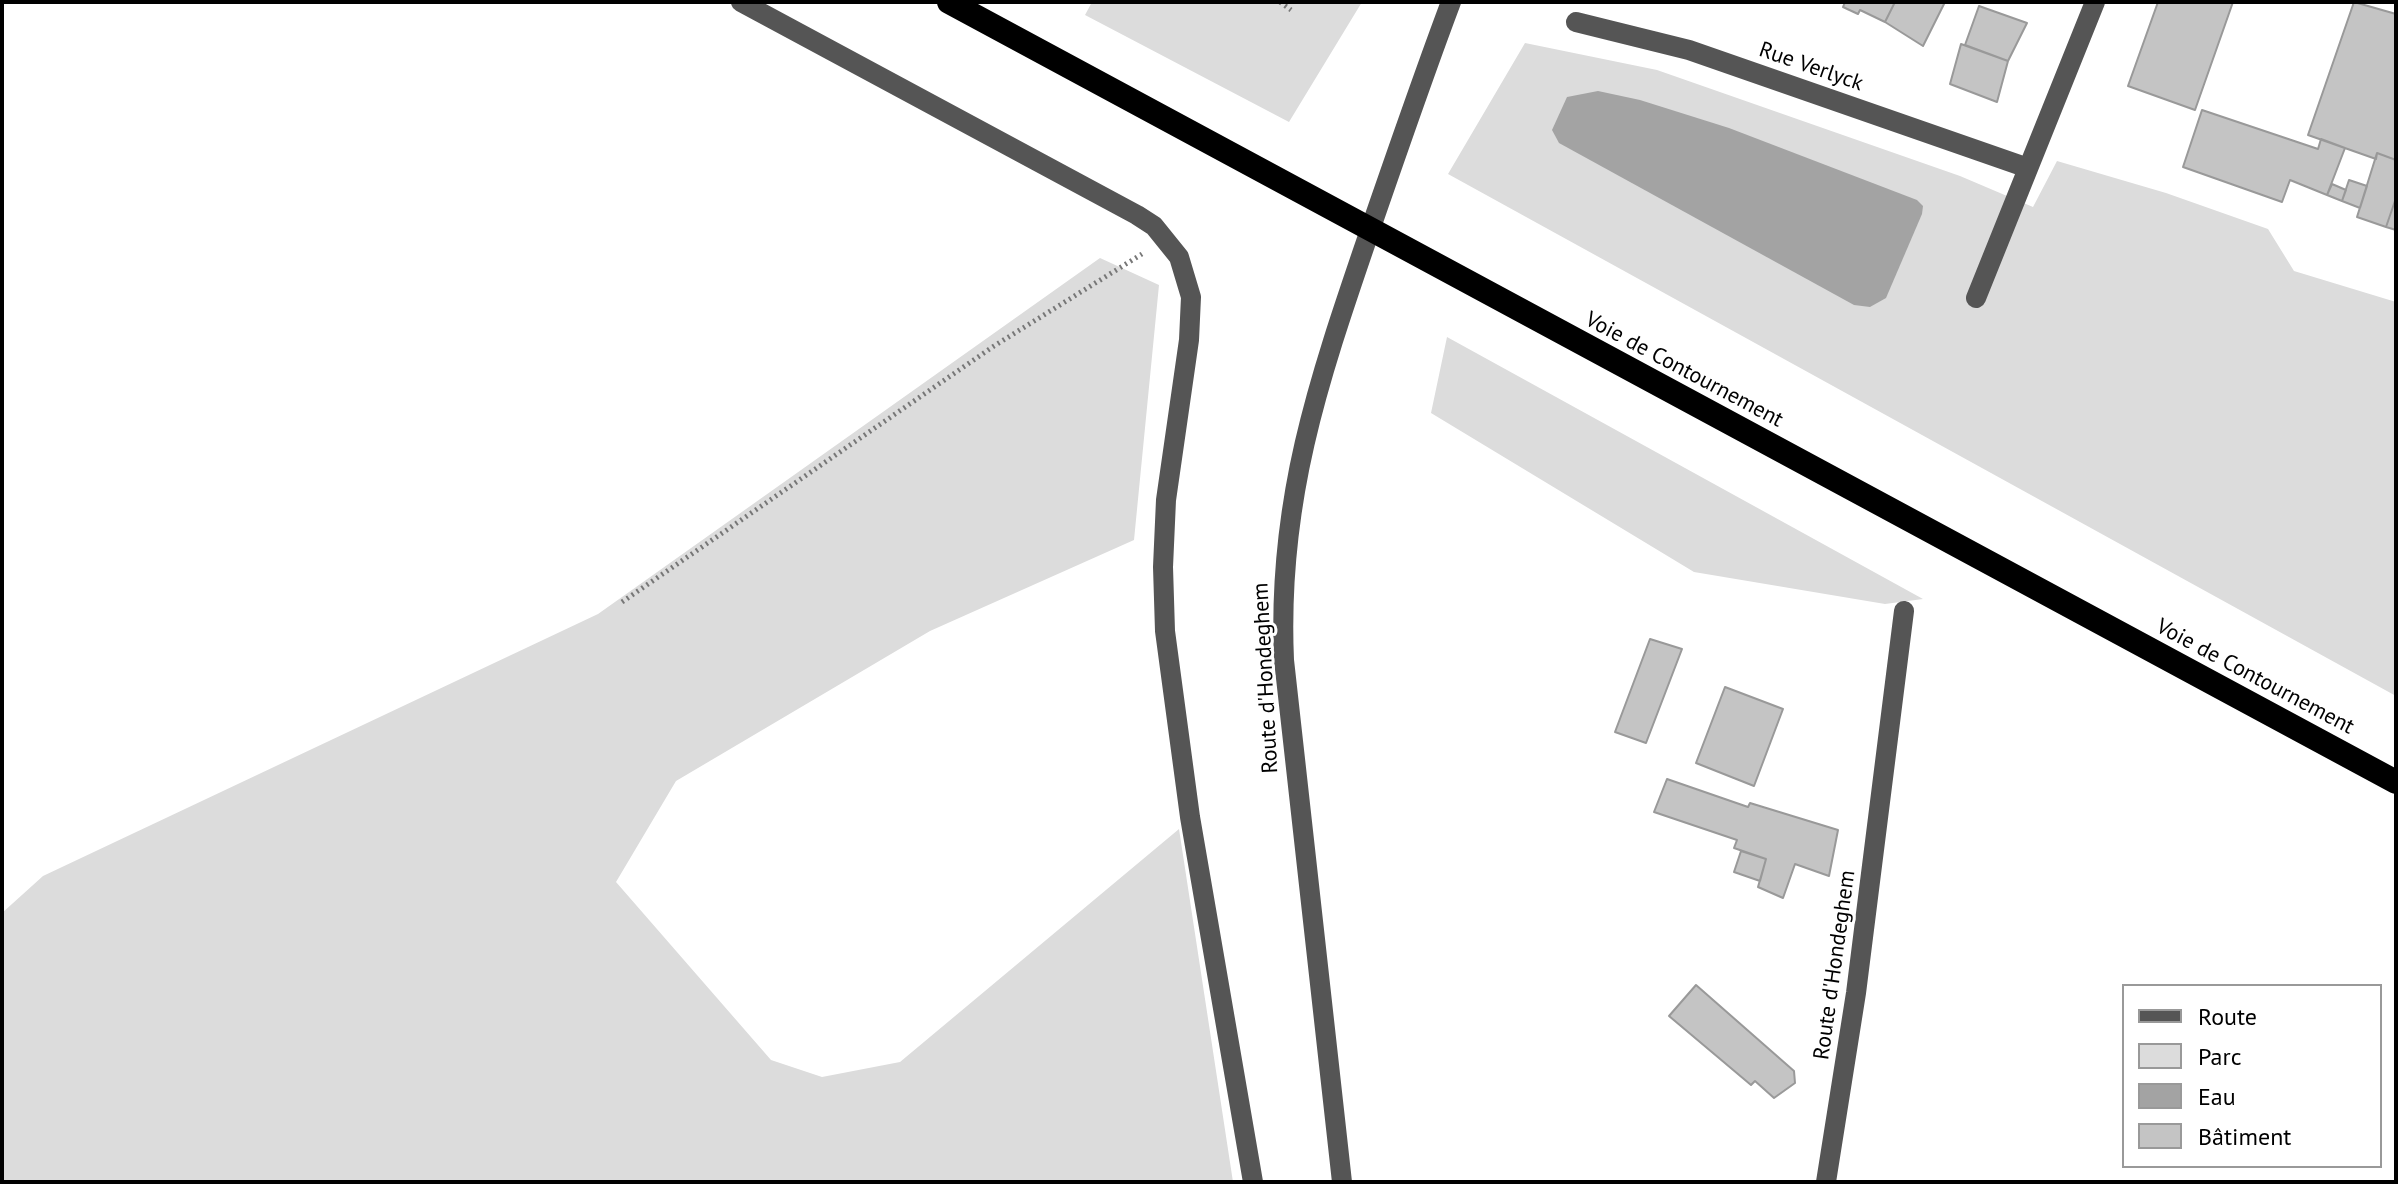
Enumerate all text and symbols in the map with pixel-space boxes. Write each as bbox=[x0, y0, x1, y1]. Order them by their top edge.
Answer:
street label: Rue Verlyck bbox=[1755, 37, 1867, 97]
street label: Voie de Contournement bbox=[1580, 307, 1788, 433]
street label: Route d'Hondeghem bbox=[1248, 582, 1284, 774]
street label: Voie de Contournement bbox=[2151, 614, 2359, 740]
street label: Route d'Hondeghem bbox=[1809, 869, 1861, 1061]
legend bbox=[2122, 984, 2382, 1168]
text: Route bbox=[2198, 1001, 2257, 1032]
text: Parc bbox=[2198, 1041, 2241, 1072]
text: Eau bbox=[2198, 1081, 2236, 1112]
text: Bâtiment bbox=[2198, 1121, 2291, 1152]

